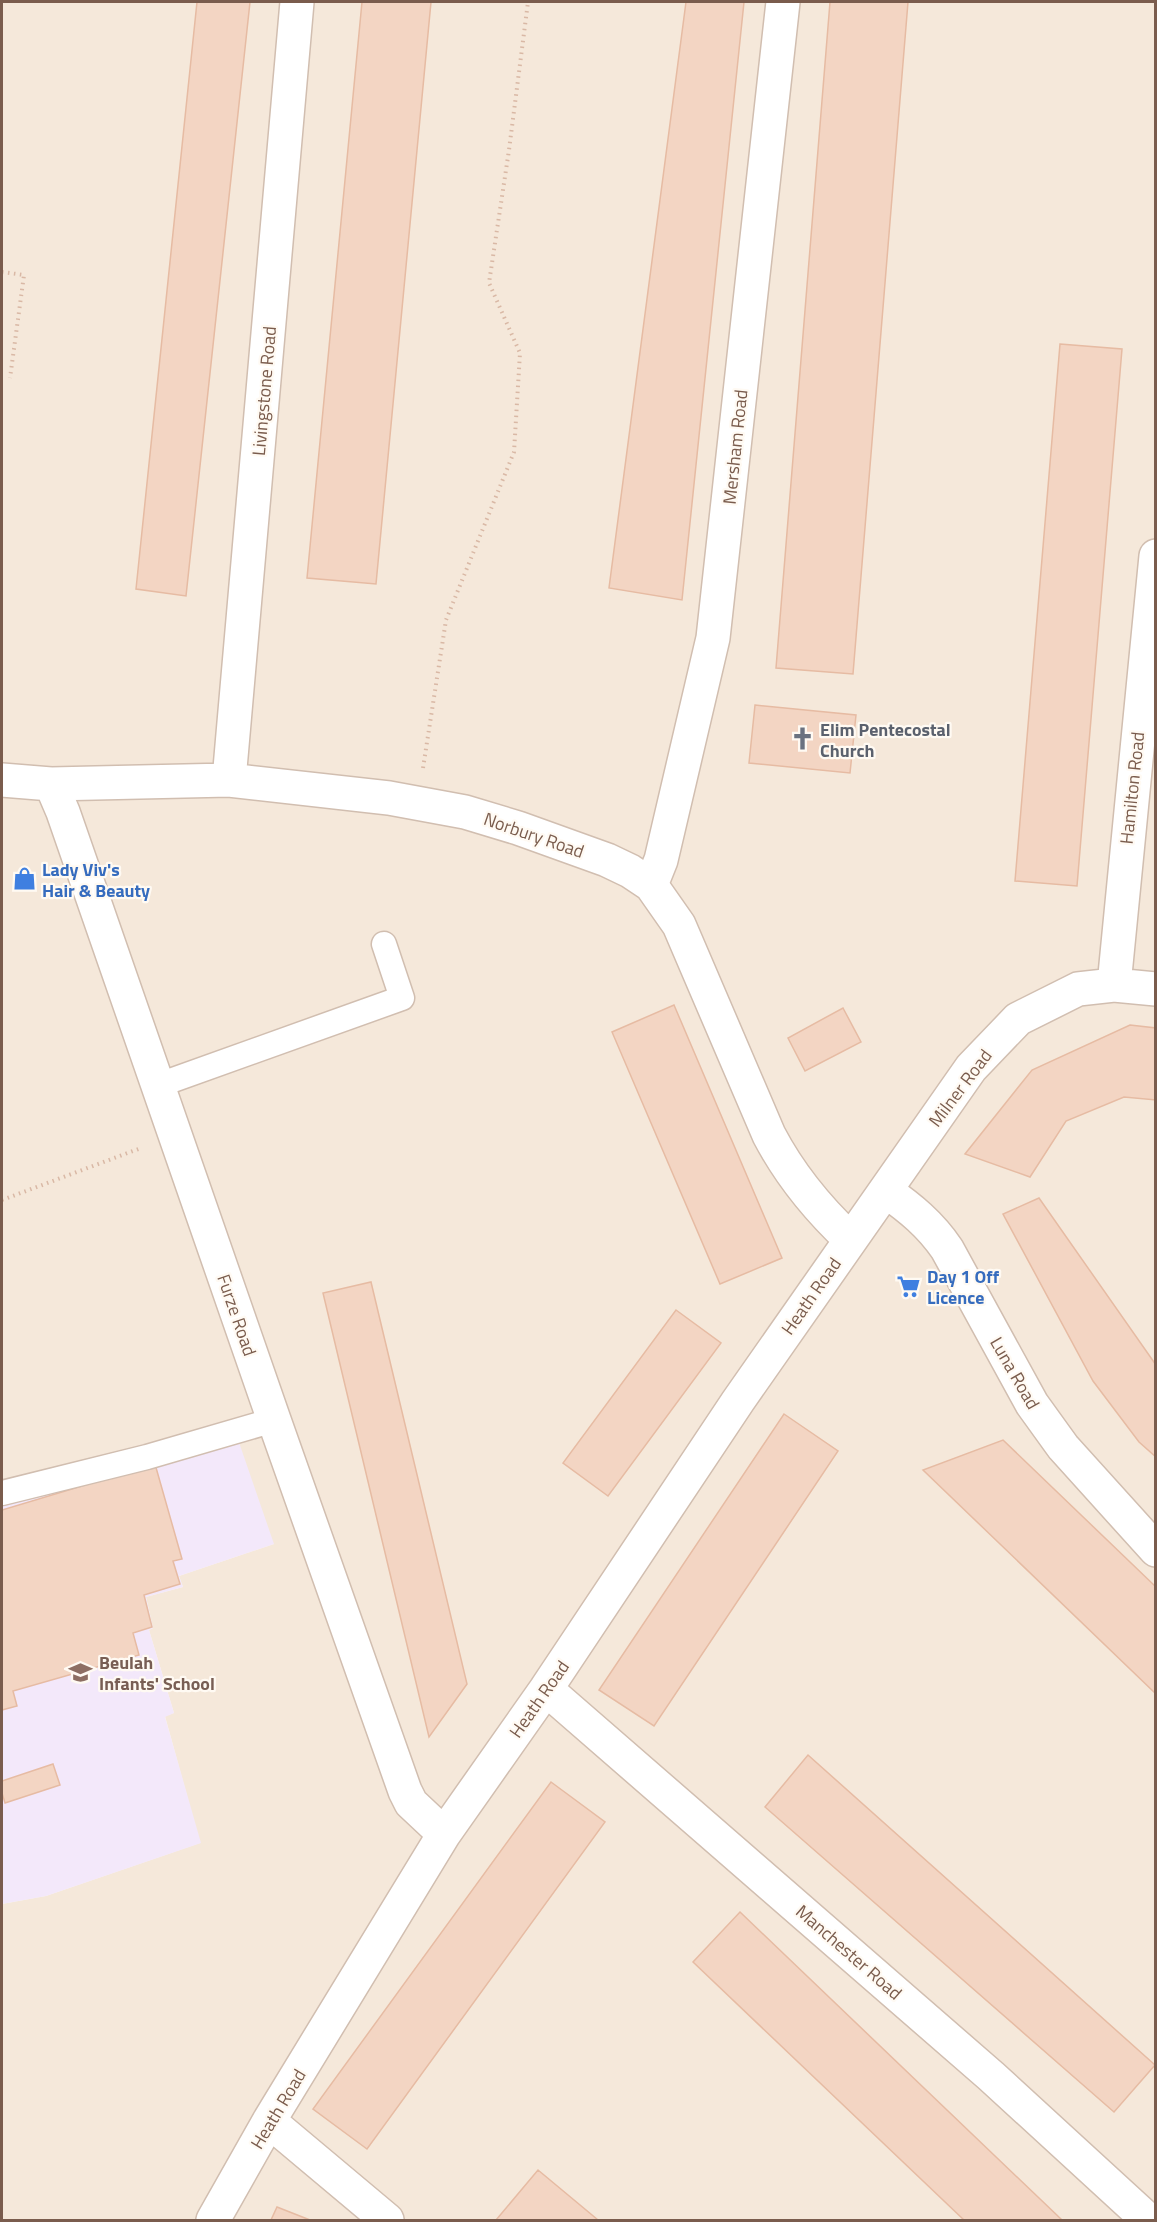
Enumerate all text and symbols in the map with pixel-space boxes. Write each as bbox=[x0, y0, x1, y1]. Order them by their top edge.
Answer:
street label: Livingstone Road bbox=[245, 325, 283, 457]
street label: Mersham Road bbox=[716, 388, 754, 506]
place label: Elim Pentecostal Church bbox=[820, 716, 951, 764]
church icon: Elim Pentecostal Church bbox=[789, 726, 815, 752]
street label: Hamilton Road bbox=[1113, 731, 1151, 845]
street label: Norbury Road bbox=[480, 805, 588, 865]
place label: Lady Viv's Hair & Beauty bbox=[42, 856, 150, 904]
shop icon: Lady Viv's Hair & Beauty bbox=[11, 866, 37, 892]
street label: Milner Road bbox=[922, 1043, 998, 1133]
street label: Heath Road bbox=[774, 1252, 848, 1340]
place label: Day 1 Off Licence bbox=[927, 1263, 1000, 1311]
street label: Furze Road bbox=[210, 1270, 264, 1360]
supermarket icon: Day 1 Off Licence bbox=[896, 1273, 922, 1299]
street label: Luna Road bbox=[983, 1332, 1047, 1414]
place label: Beulah Infants' School bbox=[99, 1649, 215, 1697]
street label: Heath Road bbox=[502, 1655, 576, 1743]
school or university icon: Beulah Infants' School bbox=[68, 1659, 94, 1685]
street label: Manchester Road bbox=[790, 1898, 908, 2006]
street label: Heath Road bbox=[243, 2064, 313, 2154]

